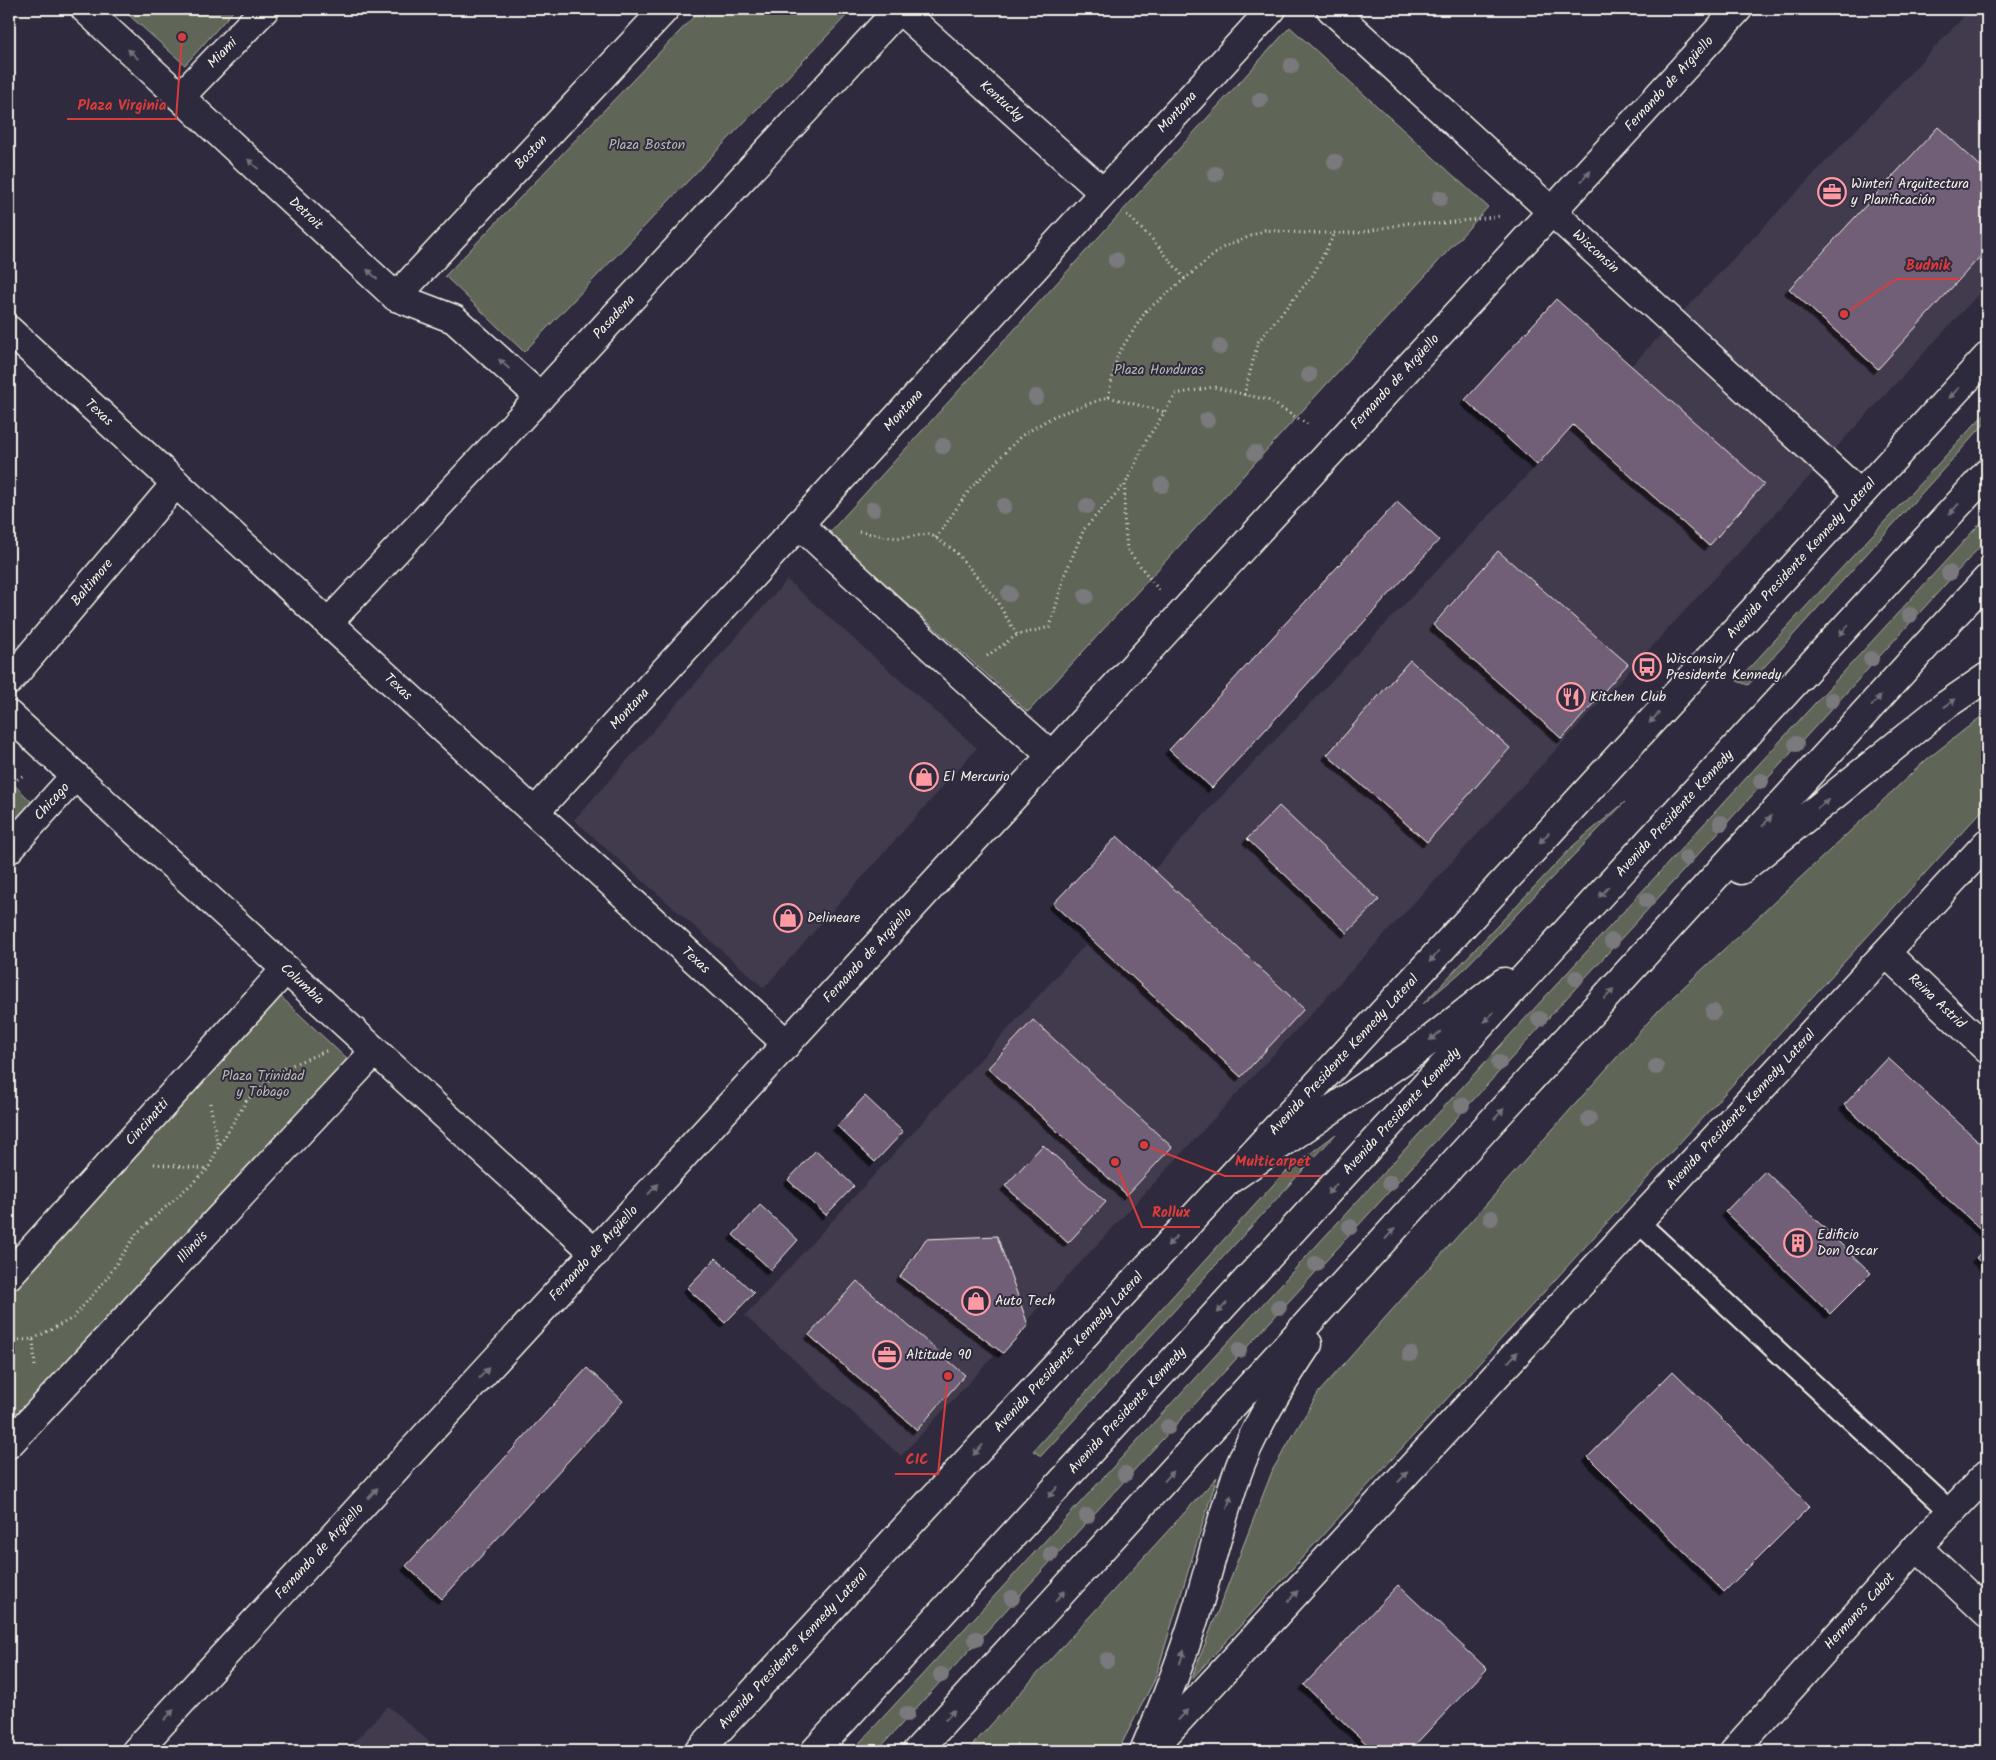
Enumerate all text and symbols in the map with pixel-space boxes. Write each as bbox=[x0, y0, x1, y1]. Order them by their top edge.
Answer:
street label: Fernando de Argüello bbox=[1619, 31, 1719, 137]
street label: Miami bbox=[202, 32, 243, 74]
one-way arrow bbox=[128, 48, 140, 60]
street label: Kentucky bbox=[974, 75, 1029, 128]
street label: Montana bbox=[1152, 86, 1203, 138]
callout: Plaza Virginia bbox=[67, 89, 176, 119]
text: Plaza Virginia bbox=[78, 94, 167, 118]
street label: Boston bbox=[509, 130, 553, 175]
park label: Plaza Boston bbox=[609, 134, 685, 156]
one-way arrow bbox=[247, 158, 259, 170]
one-way arrow bbox=[1580, 170, 1592, 182]
place label: Winteri Arquitectura y Planificación bbox=[1850, 173, 1969, 211]
office icon: Winteri Arquitectura y Planificación bbox=[1817, 177, 1847, 207]
street label: Detroit bbox=[284, 192, 329, 236]
street label: Wisconsin bbox=[1567, 224, 1624, 279]
callout: Budnik bbox=[1896, 249, 1960, 279]
text: Budnik bbox=[1906, 254, 1951, 278]
one-way arrow bbox=[366, 268, 378, 280]
street label: Pasadena bbox=[588, 290, 641, 344]
street label: Fernando de Argüello bbox=[1345, 329, 1445, 435]
one-way arrow bbox=[498, 358, 510, 370]
park label: Plaza Honduras bbox=[1114, 359, 1204, 381]
street label: Montana bbox=[878, 384, 929, 437]
one-way arrow bbox=[1948, 387, 1960, 399]
street label: Texas bbox=[80, 393, 118, 432]
street label: Avenida Presidente Kennedy Lateral bbox=[1721, 472, 1882, 644]
one-way arrow bbox=[1949, 503, 1960, 516]
street label: Baltimore bbox=[66, 553, 119, 611]
one-way arrow bbox=[1838, 624, 1850, 636]
place label: Wisconsin / Presidente Kennedy bbox=[1666, 648, 1782, 686]
bus stop icon: Wisconsin / Presidente Kennedy bbox=[1632, 652, 1662, 682]
street label: Texas bbox=[379, 668, 417, 706]
restaurant icon: Kitchen Club bbox=[1556, 682, 1586, 712]
street label: Montana bbox=[604, 683, 655, 735]
place label: Kitchen Club bbox=[1590, 686, 1667, 708]
one-way arrow bbox=[1870, 695, 1882, 707]
one-way arrow bbox=[1943, 698, 1957, 708]
one-way arrow bbox=[1648, 712, 1660, 724]
street label: Avenida Presidente Kennedy bbox=[1610, 745, 1739, 882]
shop icon: El Mercurio bbox=[909, 762, 939, 792]
place label: El Mercurio bbox=[943, 766, 1010, 788]
street label: Chicago bbox=[29, 777, 75, 826]
one-way arrow bbox=[1816, 799, 1829, 810]
one-way arrow bbox=[1761, 816, 1773, 828]
one-way arrow bbox=[1538, 831, 1550, 843]
one-way arrow bbox=[1598, 886, 1610, 898]
street label: Fernando de Argüello bbox=[818, 902, 918, 1008]
shop icon: Delineare bbox=[773, 903, 803, 933]
place label: Delineare bbox=[807, 907, 861, 929]
street label: Texas bbox=[676, 941, 715, 979]
one-way arrow bbox=[1428, 951, 1440, 963]
street label: Columbia bbox=[275, 958, 329, 1010]
street label: Reina Astrid bbox=[1903, 968, 1971, 1035]
street label: Avenida Presidente Kennedy Lateral bbox=[1266, 972, 1422, 1138]
one-way arrow bbox=[1603, 989, 1615, 1001]
one-way arrow bbox=[1483, 1011, 1495, 1023]
street label: Avenida Presidente Kennedy Lateral bbox=[1661, 1024, 1821, 1195]
one-way arrow bbox=[1429, 1030, 1442, 1041]
street label: Avenida Presidente Kennedy bbox=[1339, 1047, 1465, 1179]
park label: Plaza Trinidad y Tobago bbox=[222, 1065, 305, 1103]
street label: Cincinatti bbox=[120, 1093, 175, 1151]
one-way arrow bbox=[1493, 1109, 1505, 1121]
callout: Multicarpet bbox=[1225, 1146, 1321, 1176]
text: Multicarpet bbox=[1235, 1150, 1311, 1174]
one-way arrow bbox=[1326, 1182, 1338, 1194]
one-way arrow bbox=[647, 1184, 659, 1196]
callout: Rollux bbox=[1142, 1197, 1200, 1227]
street label: Fernando de Argüello bbox=[544, 1200, 644, 1306]
text: Rollux bbox=[1152, 1201, 1191, 1225]
place label: Edificio Don Oscar bbox=[1817, 1224, 1879, 1262]
street label: Illinois bbox=[171, 1226, 213, 1268]
one-way arrow bbox=[1384, 1227, 1395, 1240]
building icon: Edificio Don Oscar bbox=[1783, 1228, 1813, 1258]
one-way arrow bbox=[1166, 1235, 1178, 1247]
street label: Avenida Presidente Kennedy Lateral bbox=[991, 1269, 1147, 1435]
shop icon: Auto Tech bbox=[961, 1286, 991, 1316]
place label: Auto Tech bbox=[995, 1290, 1055, 1312]
one-way arrow bbox=[1216, 1302, 1228, 1314]
office icon: Altitude 90 bbox=[872, 1340, 902, 1370]
place label: Altitude 90 bbox=[906, 1344, 972, 1366]
street label: Avenida Presidente Kennedy bbox=[1065, 1345, 1191, 1477]
one-way arrow bbox=[1507, 1352, 1519, 1364]
one-way arrow bbox=[478, 1368, 490, 1380]
callout: CIC bbox=[895, 1444, 938, 1474]
one-way arrow bbox=[972, 1444, 984, 1456]
text: CIC bbox=[905, 1448, 929, 1472]
one-way arrow bbox=[1163, 1470, 1175, 1482]
one-way arrow bbox=[1397, 1471, 1409, 1483]
one-way arrow bbox=[368, 1486, 379, 1499]
one-way arrow bbox=[1047, 1486, 1059, 1498]
one-way arrow bbox=[1225, 1494, 1233, 1509]
street label: Fernando de Argüello bbox=[269, 1499, 369, 1605]
street label: Avenida Presidente Kennedy Lateral bbox=[713, 1563, 874, 1734]
street label: Hermanos Cabot bbox=[1819, 1567, 1901, 1655]
one-way arrow bbox=[1054, 1589, 1065, 1602]
one-way arrow bbox=[1287, 1590, 1299, 1602]
one-way arrow bbox=[1178, 1649, 1186, 1664]
one-way arrow bbox=[163, 1709, 174, 1722]
one-way arrow bbox=[944, 1710, 956, 1722]
one-way arrow bbox=[1177, 1710, 1189, 1722]

